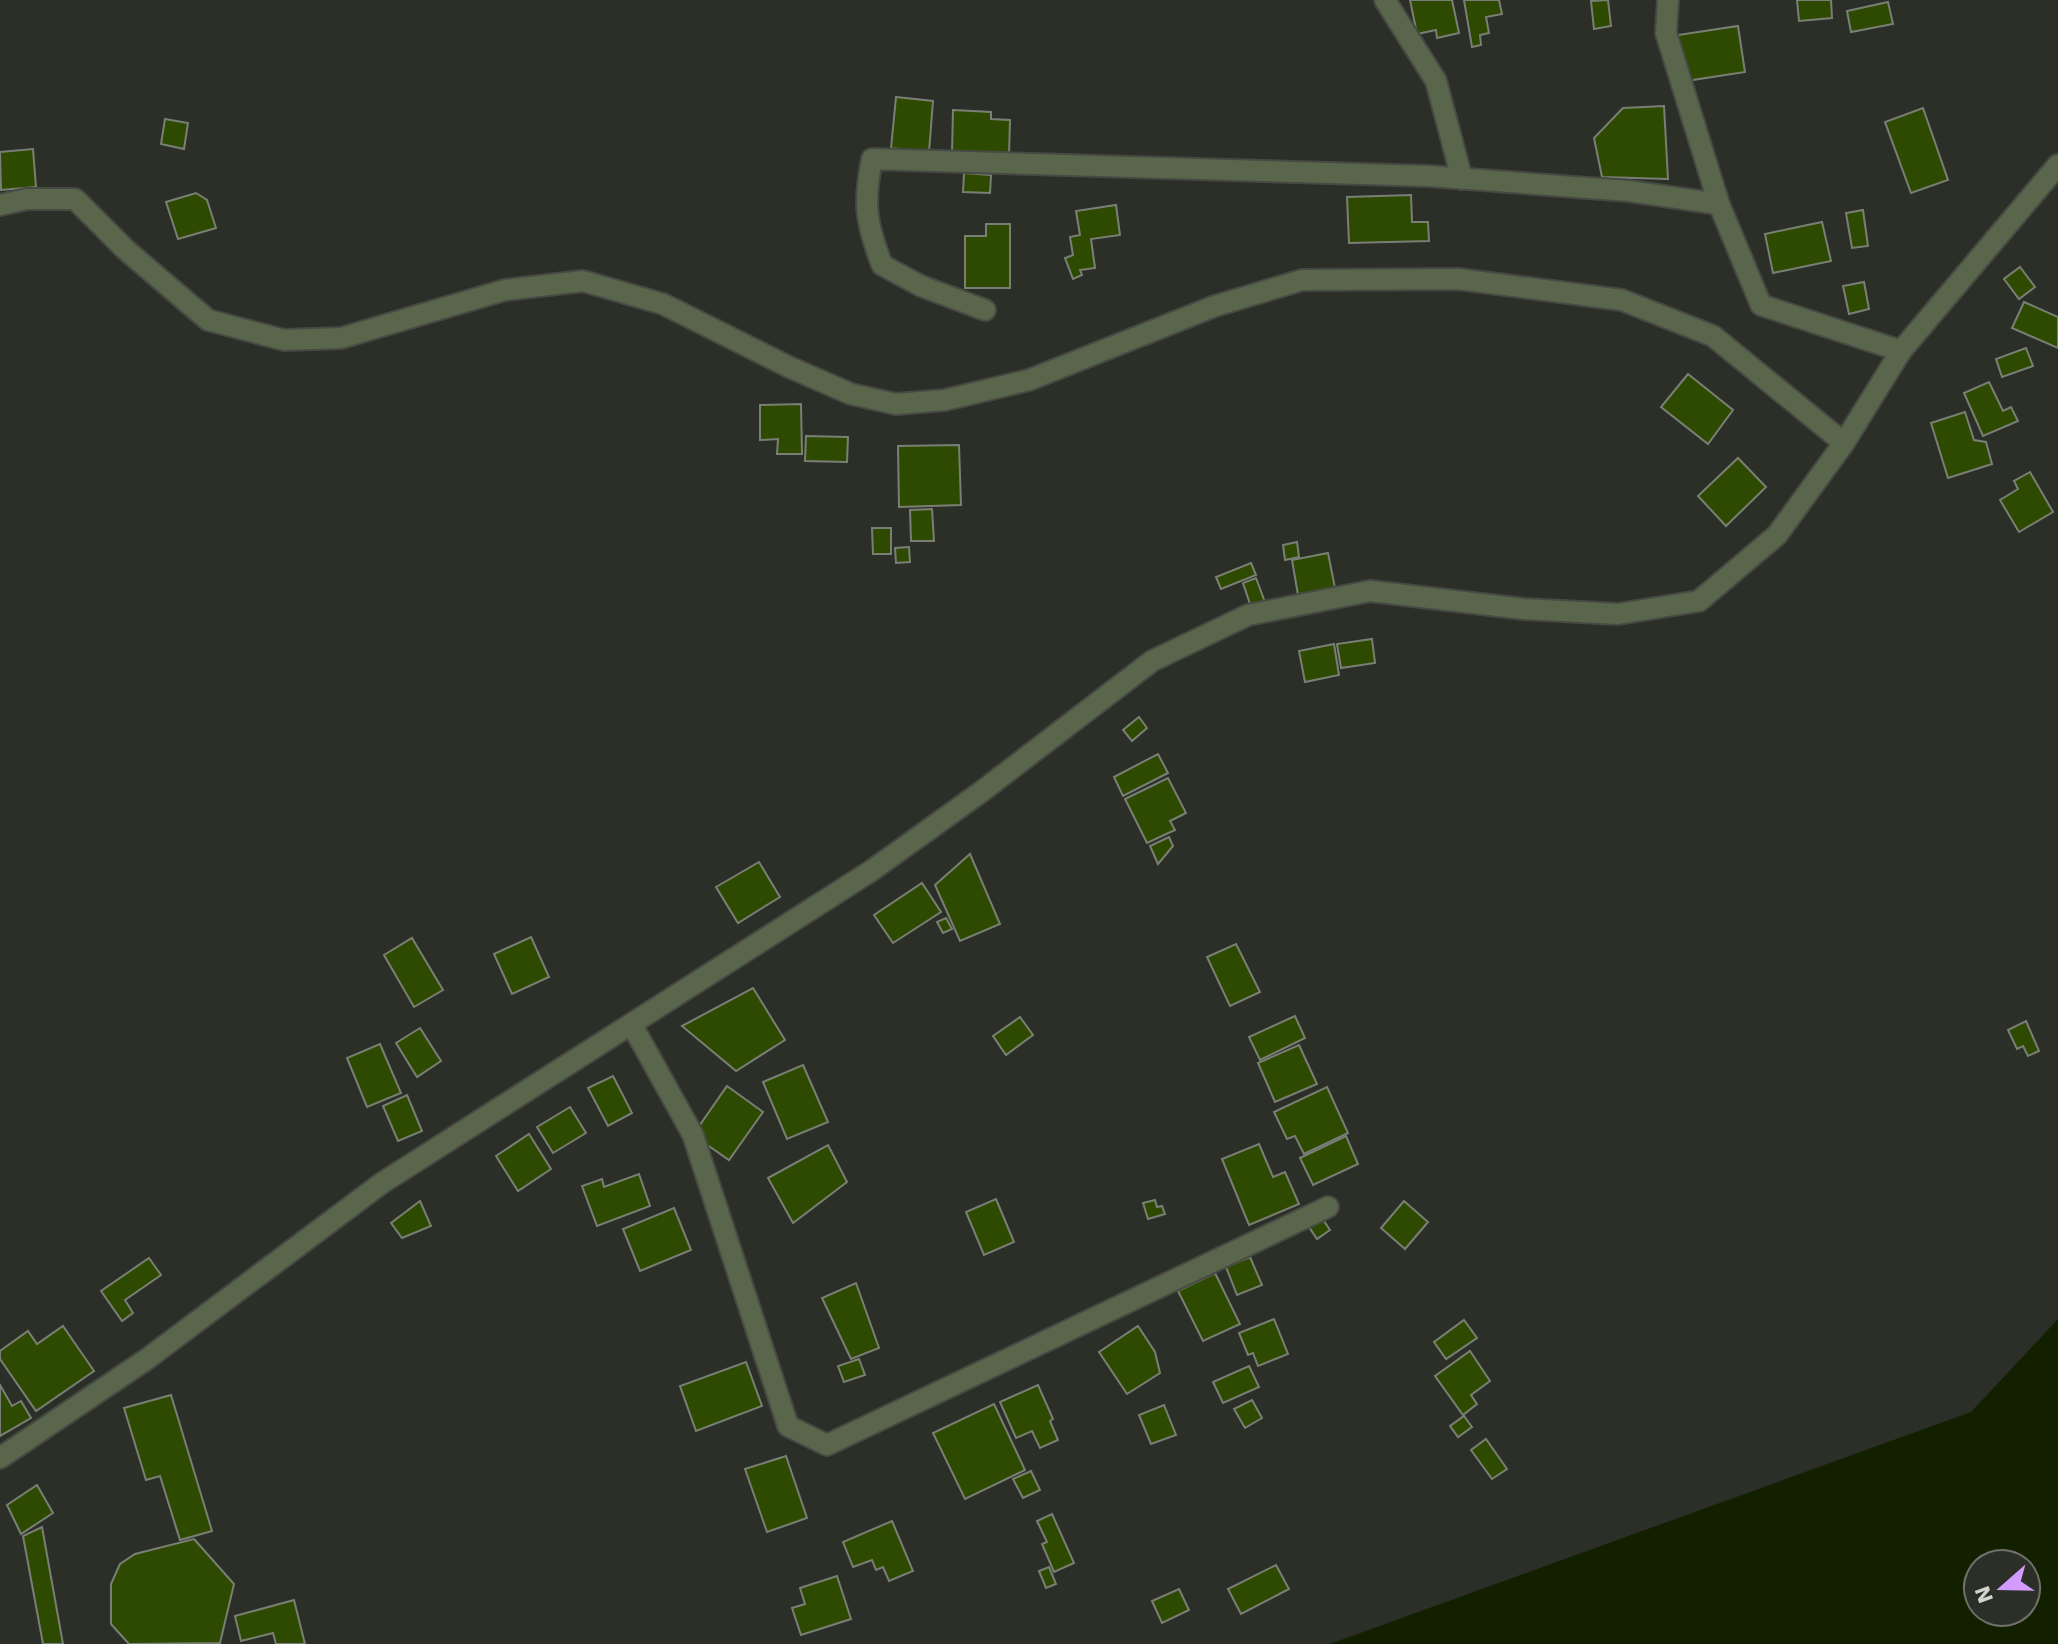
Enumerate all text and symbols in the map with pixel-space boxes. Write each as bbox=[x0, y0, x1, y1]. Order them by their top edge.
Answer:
north arrow bbox=[1962, 1548, 2042, 1628]
text: N bbox=[1969, 1583, 1998, 1607]

